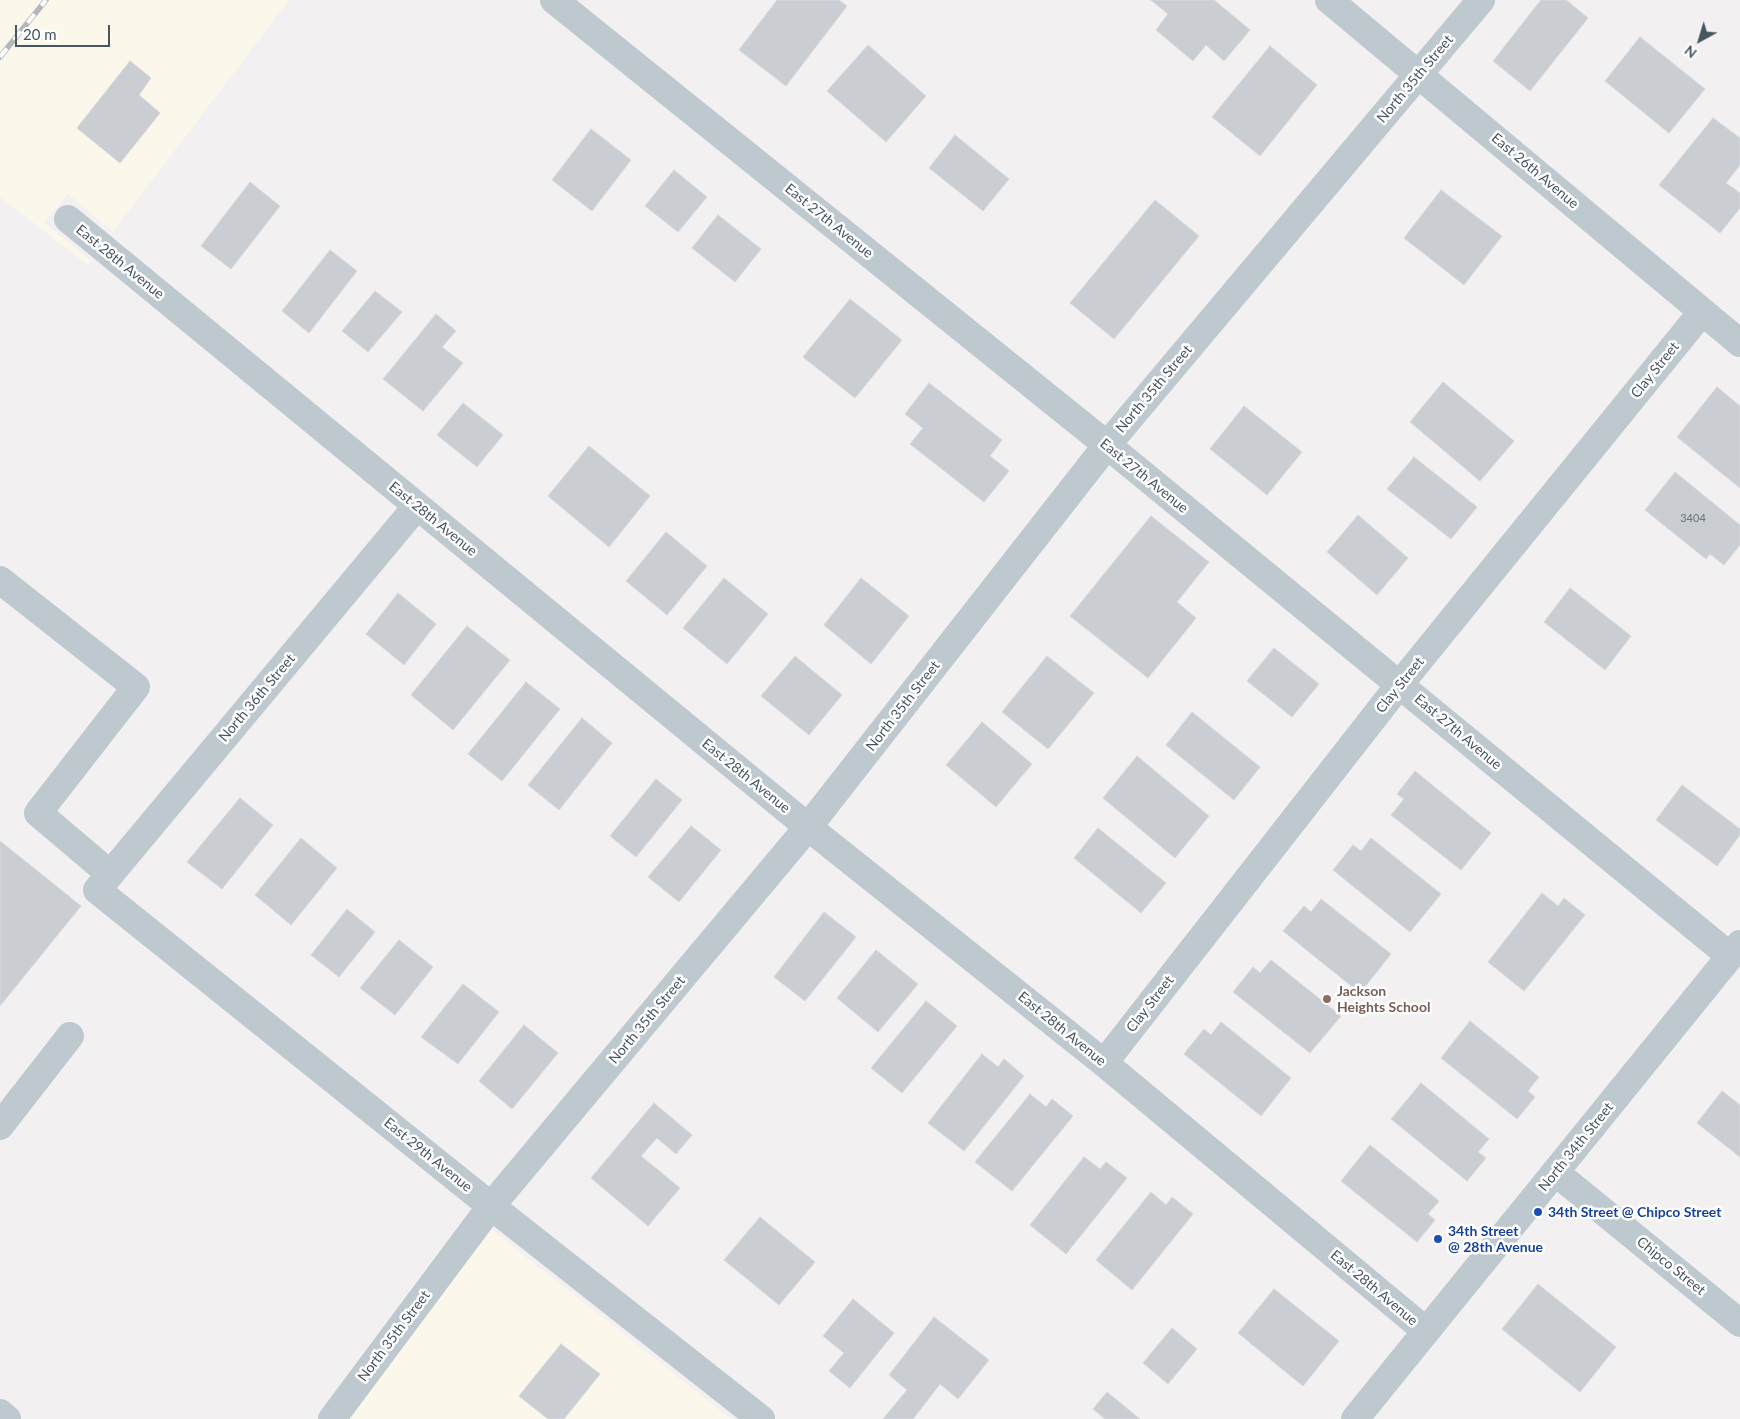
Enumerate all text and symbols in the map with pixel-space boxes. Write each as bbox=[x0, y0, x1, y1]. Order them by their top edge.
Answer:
scale bar bbox=[18, 15, 112, 47]
north arrow bbox=[1675, 15, 1725, 65]
text: 20 m bbox=[23, 25, 57, 43]
street label: North 35th Street bbox=[1373, 32, 1457, 126]
text: N bbox=[1681, 42, 1700, 62]
street label: East 26th Avenue bbox=[1488, 130, 1582, 212]
street label: East 27th Avenue bbox=[782, 180, 876, 262]
street label: East 28th Avenue bbox=[73, 221, 167, 303]
street label: Clay Street bbox=[1627, 339, 1683, 401]
street label: North 35th Street bbox=[1112, 342, 1196, 436]
street label: East 27th Avenue bbox=[1097, 435, 1191, 517]
street label: East 28th Avenue bbox=[386, 478, 480, 560]
house number: 3404 bbox=[1680, 511, 1706, 525]
street label: North 36th Street bbox=[215, 651, 299, 745]
street label: Clay Street bbox=[1372, 654, 1428, 716]
street label: North 35th Street bbox=[863, 658, 943, 754]
street label: East 27th Avenue bbox=[1411, 691, 1505, 773]
street label: East 28th Avenue bbox=[699, 735, 793, 817]
street label: Clay Street bbox=[1123, 972, 1177, 1036]
street label: North 35th Street bbox=[605, 973, 689, 1067]
place label: Jackson Heights School bbox=[1337, 983, 1430, 1016]
street label: East 28th Avenue bbox=[1015, 988, 1109, 1070]
marker: Jackson Heights School bbox=[1321, 993, 1333, 1005]
street label: North 34th Street bbox=[1535, 1099, 1617, 1195]
street label: East 29th Avenue bbox=[381, 1114, 475, 1196]
place label: 34th Street @ Chipco Street bbox=[1548, 1204, 1721, 1220]
marker: 34th Street @ Chipco Street bbox=[1532, 1206, 1544, 1218]
place label: 34th Street @ 28th Avenue bbox=[1448, 1223, 1543, 1256]
marker: 34th Street @ 28th Avenue bbox=[1432, 1233, 1444, 1245]
street label: Chipco Street bbox=[1633, 1233, 1709, 1299]
street label: East 28th Avenue bbox=[1327, 1247, 1421, 1329]
street label: North 35th Street bbox=[354, 1287, 434, 1385]

